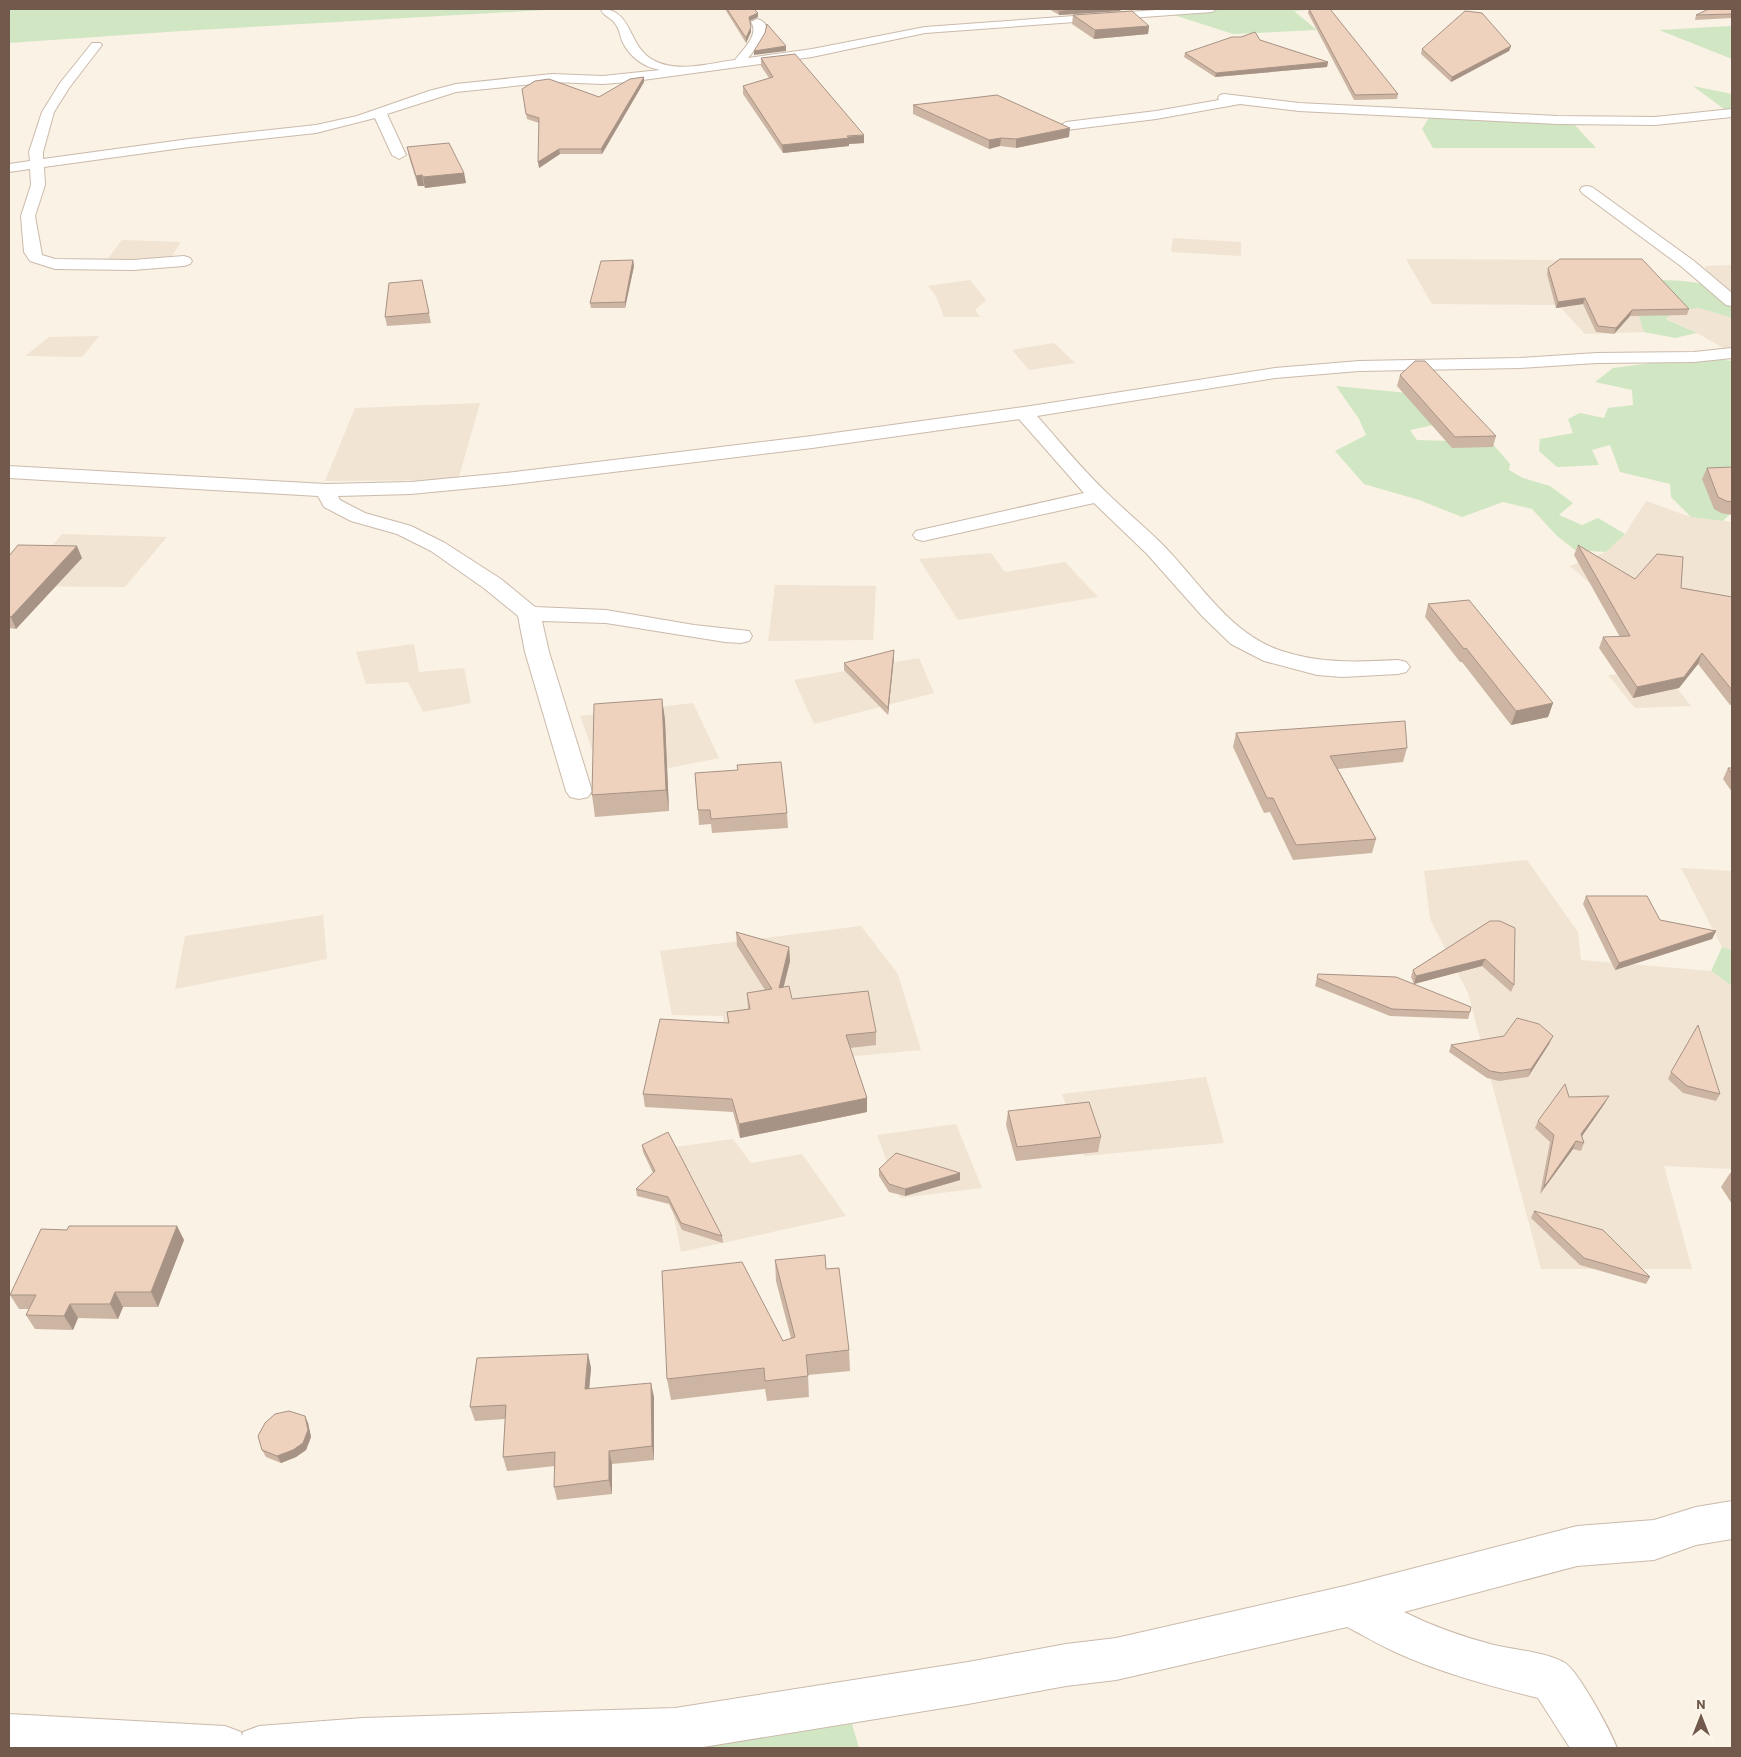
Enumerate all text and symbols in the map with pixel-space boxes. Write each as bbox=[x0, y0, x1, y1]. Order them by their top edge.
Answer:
north arrow bbox=[1676, 1692, 1726, 1742]
text: N bbox=[1696, 1695, 1706, 1712]

